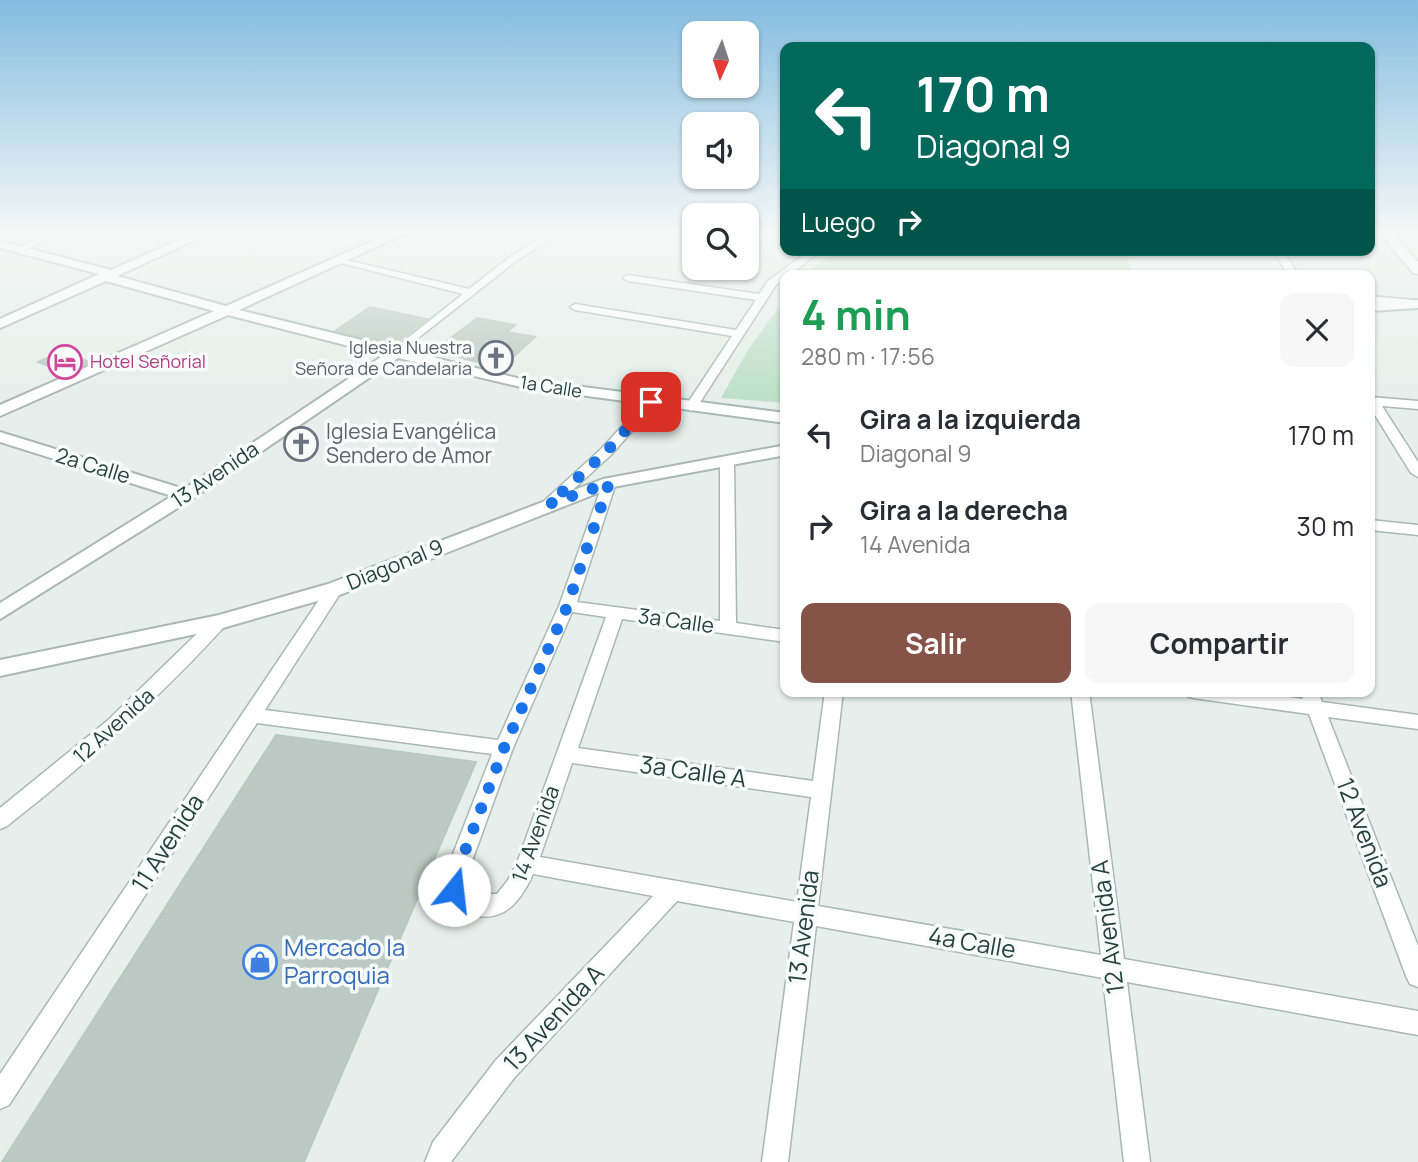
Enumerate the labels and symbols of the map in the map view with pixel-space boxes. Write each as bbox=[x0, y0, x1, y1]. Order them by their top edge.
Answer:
north arrow bbox=[682, 21, 760, 98]
place label: Iglesia Nuestra Señora de Candelaria bbox=[295, 335, 472, 380]
church icon: Iglesia Nuestra Señora de Candelaria bbox=[477, 339, 515, 377]
hotel icon: Hotel Señorial bbox=[46, 343, 84, 381]
place label: Hotel Señorial bbox=[90, 349, 206, 373]
street label: 1a Calle bbox=[518, 369, 584, 403]
pin bbox=[621, 372, 681, 432]
place label: Iglesia Evangélica Sendero de Amor bbox=[326, 417, 496, 469]
church icon: Iglesia Evangélica Sendero de Amor bbox=[282, 425, 320, 463]
street label: 13 Avenida bbox=[165, 435, 264, 514]
street label: 2a Calle bbox=[53, 440, 134, 490]
street label: Diagonal 9 bbox=[342, 532, 447, 596]
street label: 3a Calle bbox=[636, 601, 716, 639]
street label: 12 Avenida bbox=[67, 681, 160, 769]
street label: 3a Calle A bbox=[638, 747, 749, 794]
street label: 12 Avenida bbox=[1329, 773, 1401, 892]
street label: 14 Avenida bbox=[505, 781, 565, 886]
street label: 11 Avenida bbox=[123, 787, 211, 898]
position arrow bbox=[417, 853, 491, 927]
street label: 12 Avenida A bbox=[1082, 858, 1131, 996]
street label: 13 Avenida bbox=[779, 868, 826, 986]
street label: 4a Calle bbox=[926, 918, 1018, 965]
place label: Mercado la Parroquia bbox=[284, 930, 405, 991]
shop icon: Mercado la Parroquia bbox=[241, 943, 279, 981]
street label: 13 Avenida A bbox=[495, 957, 611, 1077]

